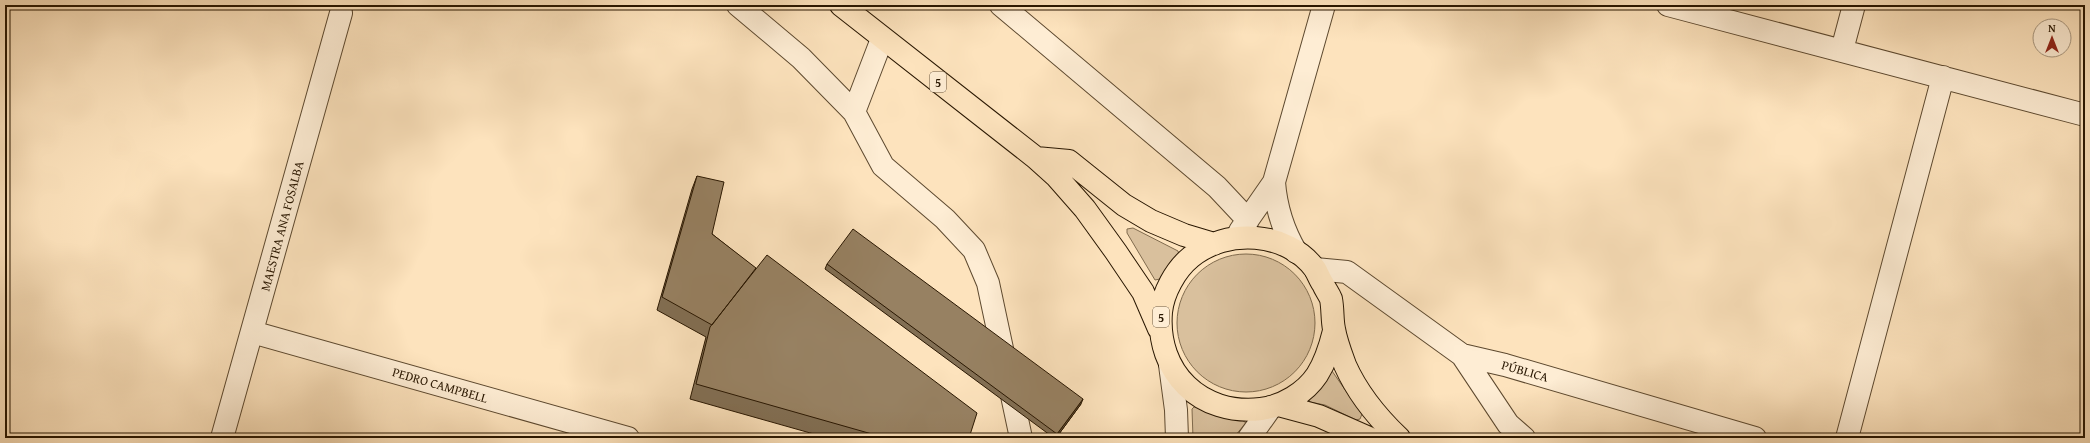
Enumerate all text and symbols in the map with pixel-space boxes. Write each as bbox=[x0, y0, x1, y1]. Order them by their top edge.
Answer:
north arrow bbox=[2032, 18, 2072, 58]
text: N bbox=[2048, 20, 2056, 36]
road number: 5 bbox=[930, 72, 946, 92]
street label: MAESTRA ANA FOSALBA bbox=[255, 159, 309, 293]
road number: 5 bbox=[1153, 307, 1169, 327]
street label: PÚBLICA bbox=[1499, 355, 1551, 387]
street label: PEDRO CAMPBELL bbox=[390, 362, 491, 408]

